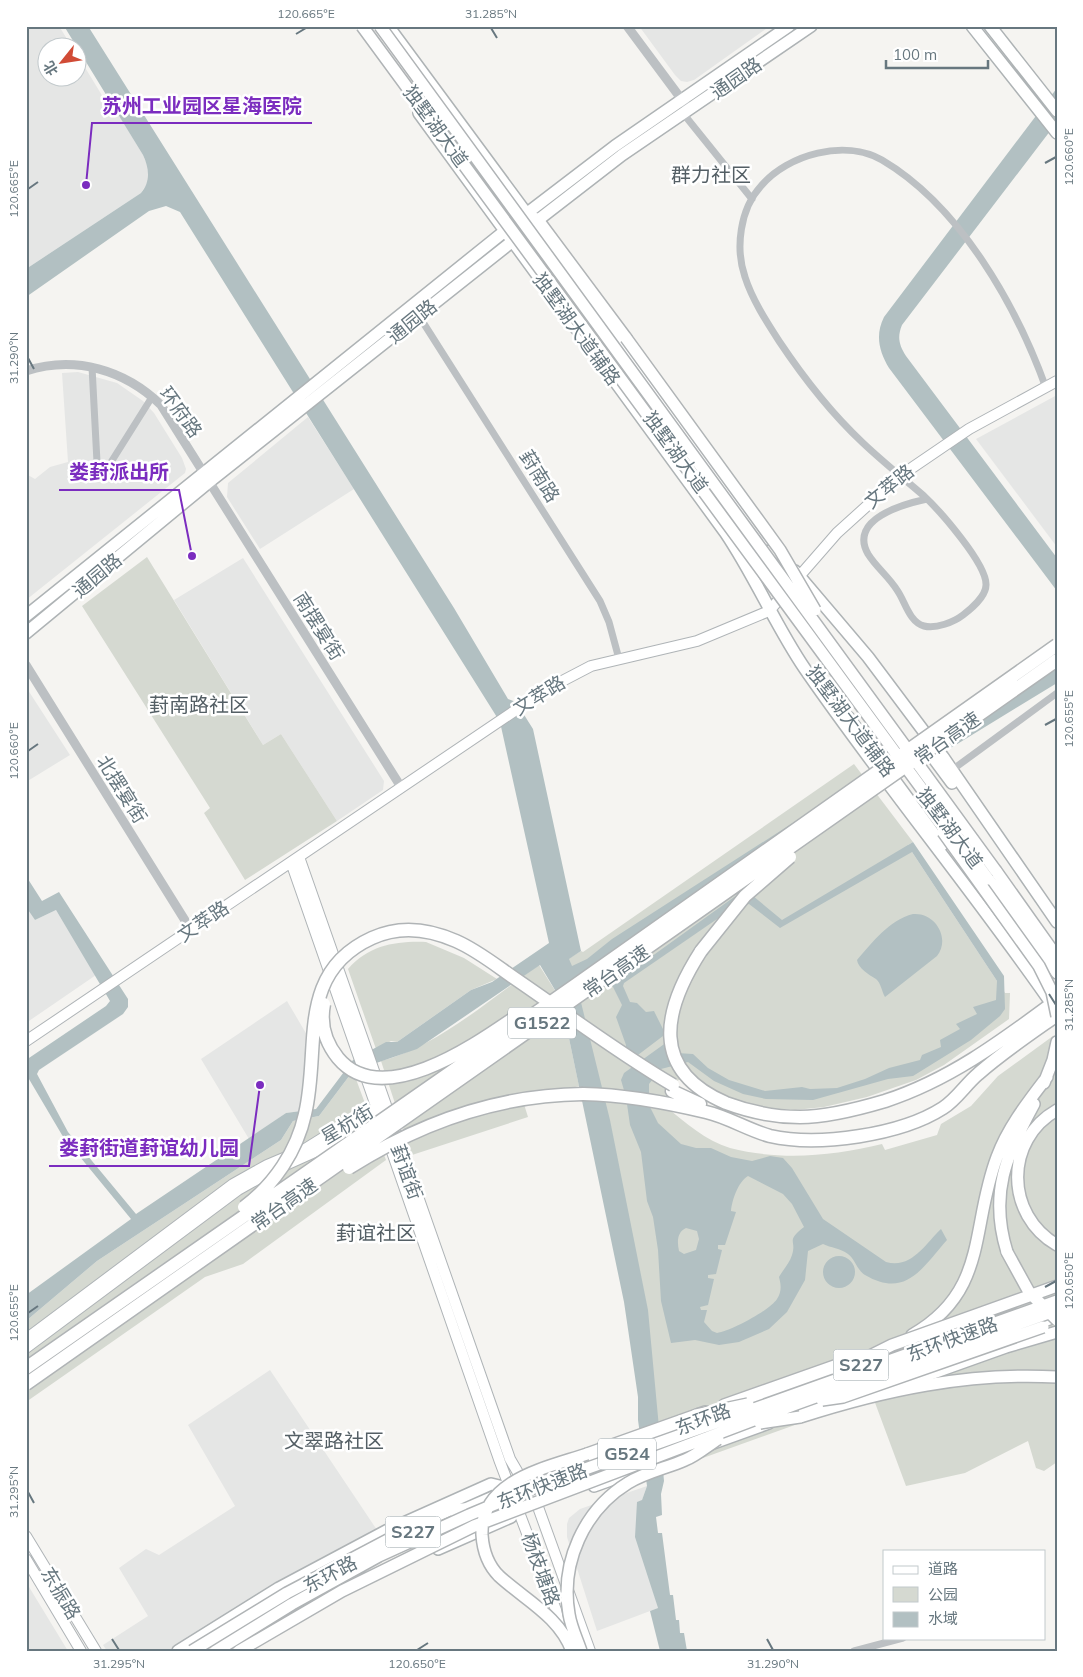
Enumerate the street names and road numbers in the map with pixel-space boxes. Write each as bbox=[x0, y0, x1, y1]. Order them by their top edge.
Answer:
street label: 通园路 bbox=[706, 52, 766, 104]
street label: 独墅湖大道 bbox=[398, 81, 474, 171]
street label: 独墅湖大道辅路 bbox=[528, 268, 626, 390]
street label: 通园路 bbox=[382, 294, 442, 348]
street label: 环府路 bbox=[155, 382, 207, 442]
street label: 独墅湖大道 bbox=[638, 407, 714, 497]
street label: 葑南路 bbox=[515, 445, 565, 507]
street label: 文萃路 bbox=[859, 459, 919, 513]
street label: 通园路 bbox=[67, 547, 127, 603]
street label: 南摆宴街 bbox=[289, 587, 349, 665]
street label: 独墅湖大道辅路 bbox=[801, 661, 901, 781]
street label: 文萃路 bbox=[508, 670, 570, 720]
street label: 常台高速 bbox=[909, 706, 985, 770]
street label: 北摆宴街 bbox=[92, 750, 152, 828]
street label: 独墅湖大道 bbox=[912, 783, 988, 873]
street label: 文萃路 bbox=[173, 895, 233, 947]
street label: 常台高速 bbox=[578, 939, 654, 1003]
road number: G1522 bbox=[508, 1008, 576, 1038]
street label: 星杭街 bbox=[316, 1099, 378, 1149]
street label: 葑谊街 bbox=[386, 1141, 428, 1203]
street label: 常台高速 bbox=[246, 1172, 322, 1236]
street label: 东环快速路 bbox=[903, 1311, 1001, 1367]
road number: S227 bbox=[834, 1350, 888, 1380]
street label: 东环路 bbox=[672, 1398, 734, 1440]
road number: G524 bbox=[598, 1438, 656, 1470]
street label: 东环快速路 bbox=[493, 1458, 591, 1514]
road number: S227 bbox=[386, 1516, 440, 1548]
street label: 杨枝塘路 bbox=[517, 1529, 565, 1609]
street label: 东环路 bbox=[299, 1550, 361, 1598]
street label: 东振路 bbox=[36, 1562, 86, 1624]

